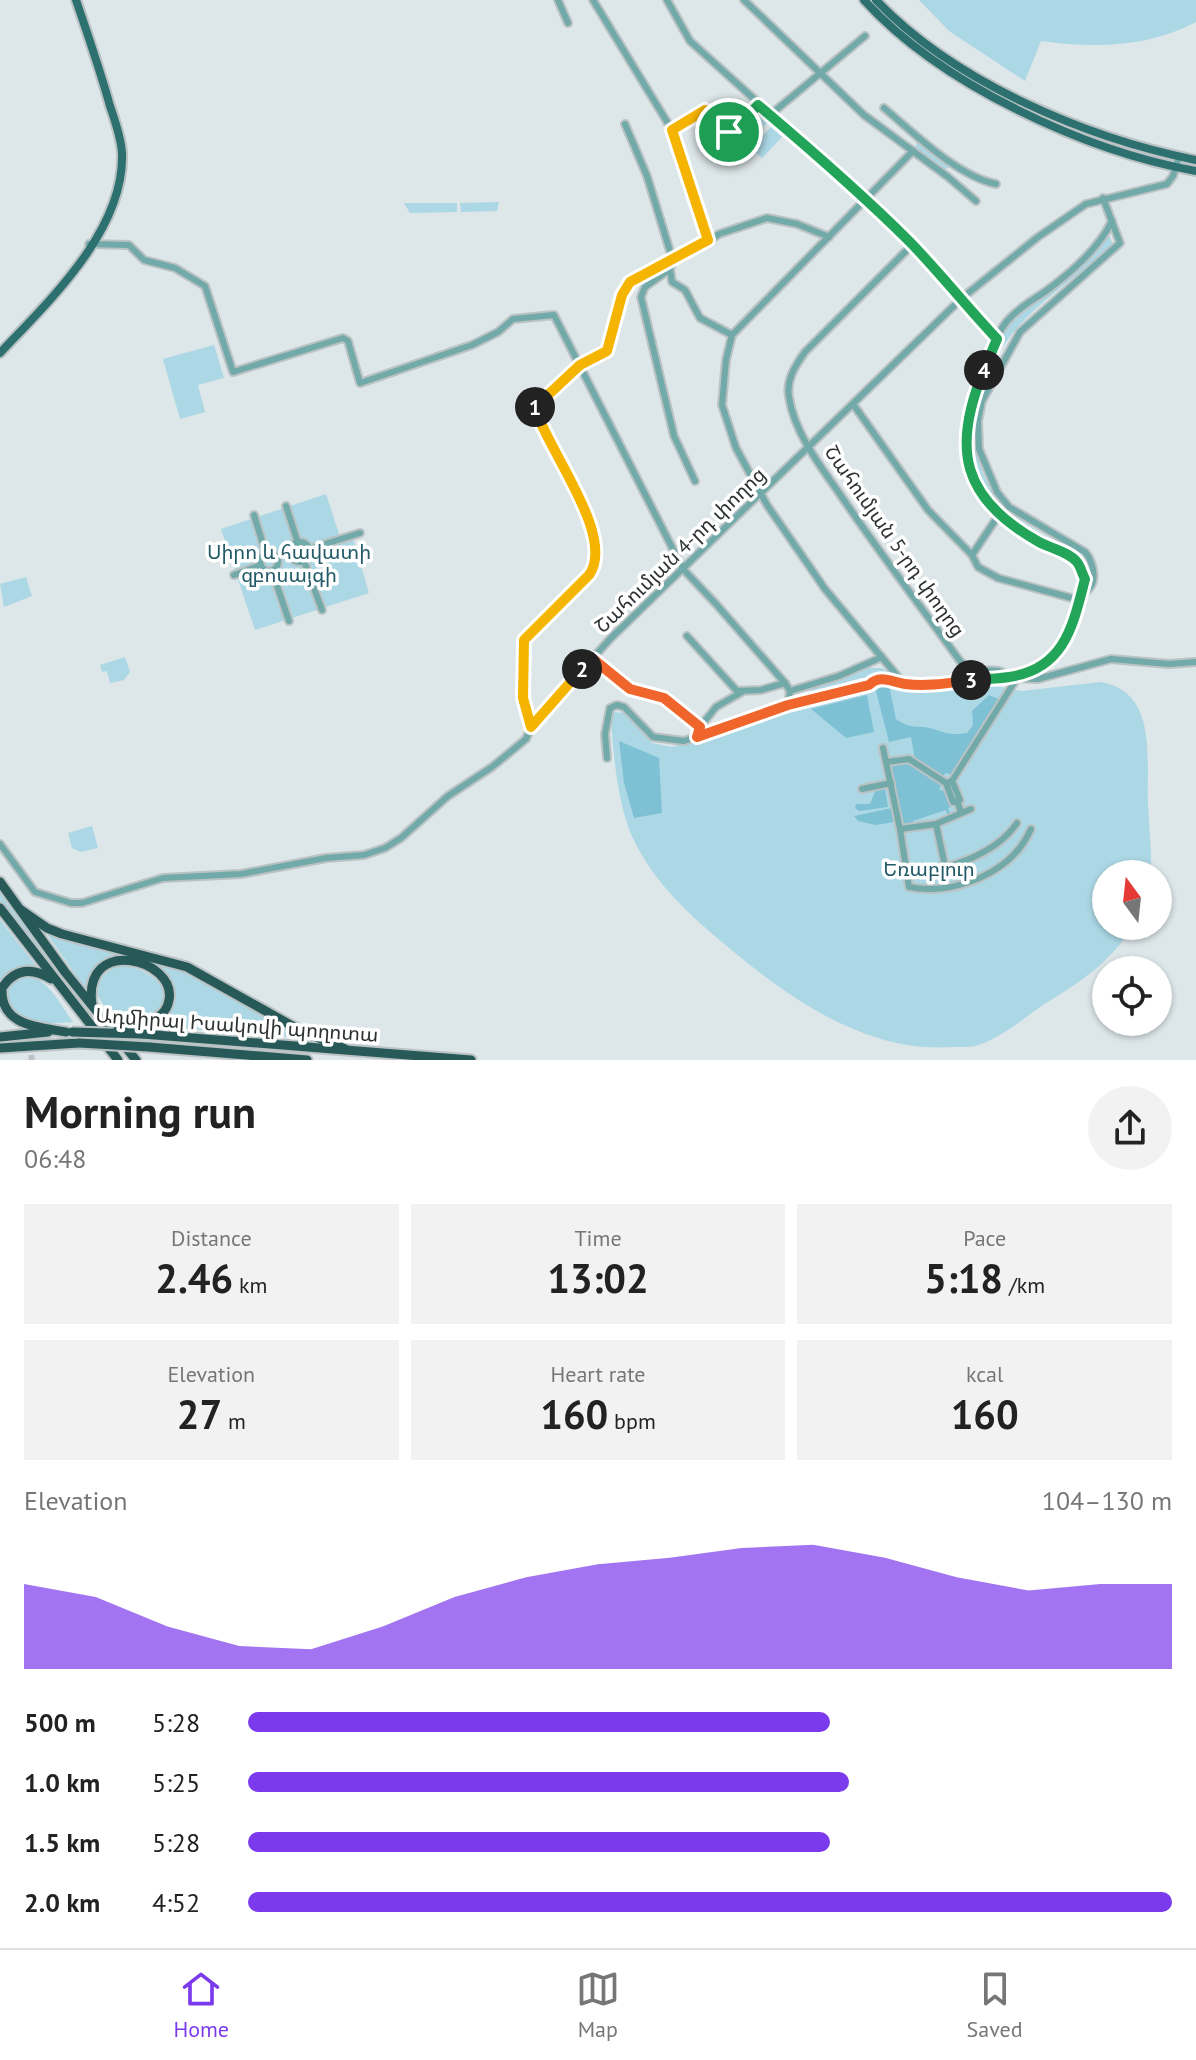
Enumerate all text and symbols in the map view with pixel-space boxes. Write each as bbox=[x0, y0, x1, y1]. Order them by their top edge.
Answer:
pin bbox=[695, 98, 763, 166]
icon: arrive bbox=[707, 110, 751, 154]
pin: 4 bbox=[964, 350, 1004, 390]
text: 4 bbox=[978, 356, 990, 384]
pin: 1 bbox=[515, 387, 555, 427]
text: 1 bbox=[529, 393, 541, 421]
street label: Շահումյան 5-րդ փողոց bbox=[819, 440, 971, 642]
street label: Շահումյան 4-րդ փողոց bbox=[589, 461, 771, 639]
park label: Սիրո և հավատի զբոսայգի bbox=[207, 539, 371, 588]
pin: 2 bbox=[562, 649, 602, 689]
text: 2 bbox=[576, 655, 588, 683]
pin: 3 bbox=[951, 660, 991, 700]
text: 3 bbox=[965, 666, 977, 694]
park label: Եռաբլուր bbox=[883, 856, 975, 882]
north arrow bbox=[1092, 860, 1172, 940]
map controls bbox=[1092, 860, 1172, 1036]
button: locate bbox=[1092, 956, 1172, 1036]
street label: Ադմիրալ Իսակովի պողոտա bbox=[95, 1002, 379, 1048]
text: Morning run bbox=[24, 1083, 256, 1140]
button: share bbox=[1088, 1086, 1172, 1170]
text: 06:48 bbox=[24, 1142, 86, 1175]
text: Distance bbox=[171, 1224, 252, 1252]
text: Time bbox=[574, 1224, 622, 1252]
text: Pace bbox=[963, 1224, 1006, 1252]
text: 2.46 bbox=[155, 1252, 233, 1304]
text: 13:02 bbox=[547, 1252, 649, 1304]
text: 5:18 bbox=[924, 1252, 1003, 1304]
text: km bbox=[233, 1271, 267, 1299]
text: /km bbox=[1003, 1271, 1045, 1299]
text: Elevation bbox=[168, 1360, 255, 1388]
text: Heart rate bbox=[550, 1360, 646, 1388]
text: kcal bbox=[966, 1360, 1003, 1388]
text: 27 bbox=[177, 1388, 222, 1440]
text: 160 bbox=[540, 1388, 608, 1440]
text: 160 bbox=[951, 1388, 1019, 1440]
text: m bbox=[222, 1407, 246, 1435]
text: bpm bbox=[608, 1407, 656, 1435]
text: Elevation bbox=[24, 1484, 128, 1517]
text: 104–130 m bbox=[1042, 1484, 1172, 1517]
text: 500 m bbox=[24, 1706, 96, 1739]
text: 5:28 bbox=[152, 1706, 200, 1739]
text: 1.0 km bbox=[24, 1766, 100, 1799]
text: 5:25 bbox=[152, 1766, 200, 1799]
text: 1.5 km bbox=[24, 1826, 100, 1859]
text: 5:28 bbox=[152, 1826, 200, 1859]
text: 2.0 km bbox=[24, 1886, 100, 1919]
text: 4:52 bbox=[152, 1886, 200, 1919]
tab: Home bbox=[173, 1967, 229, 2043]
tab: Map bbox=[576, 1967, 620, 2043]
tab: Saved bbox=[967, 1967, 1023, 2043]

